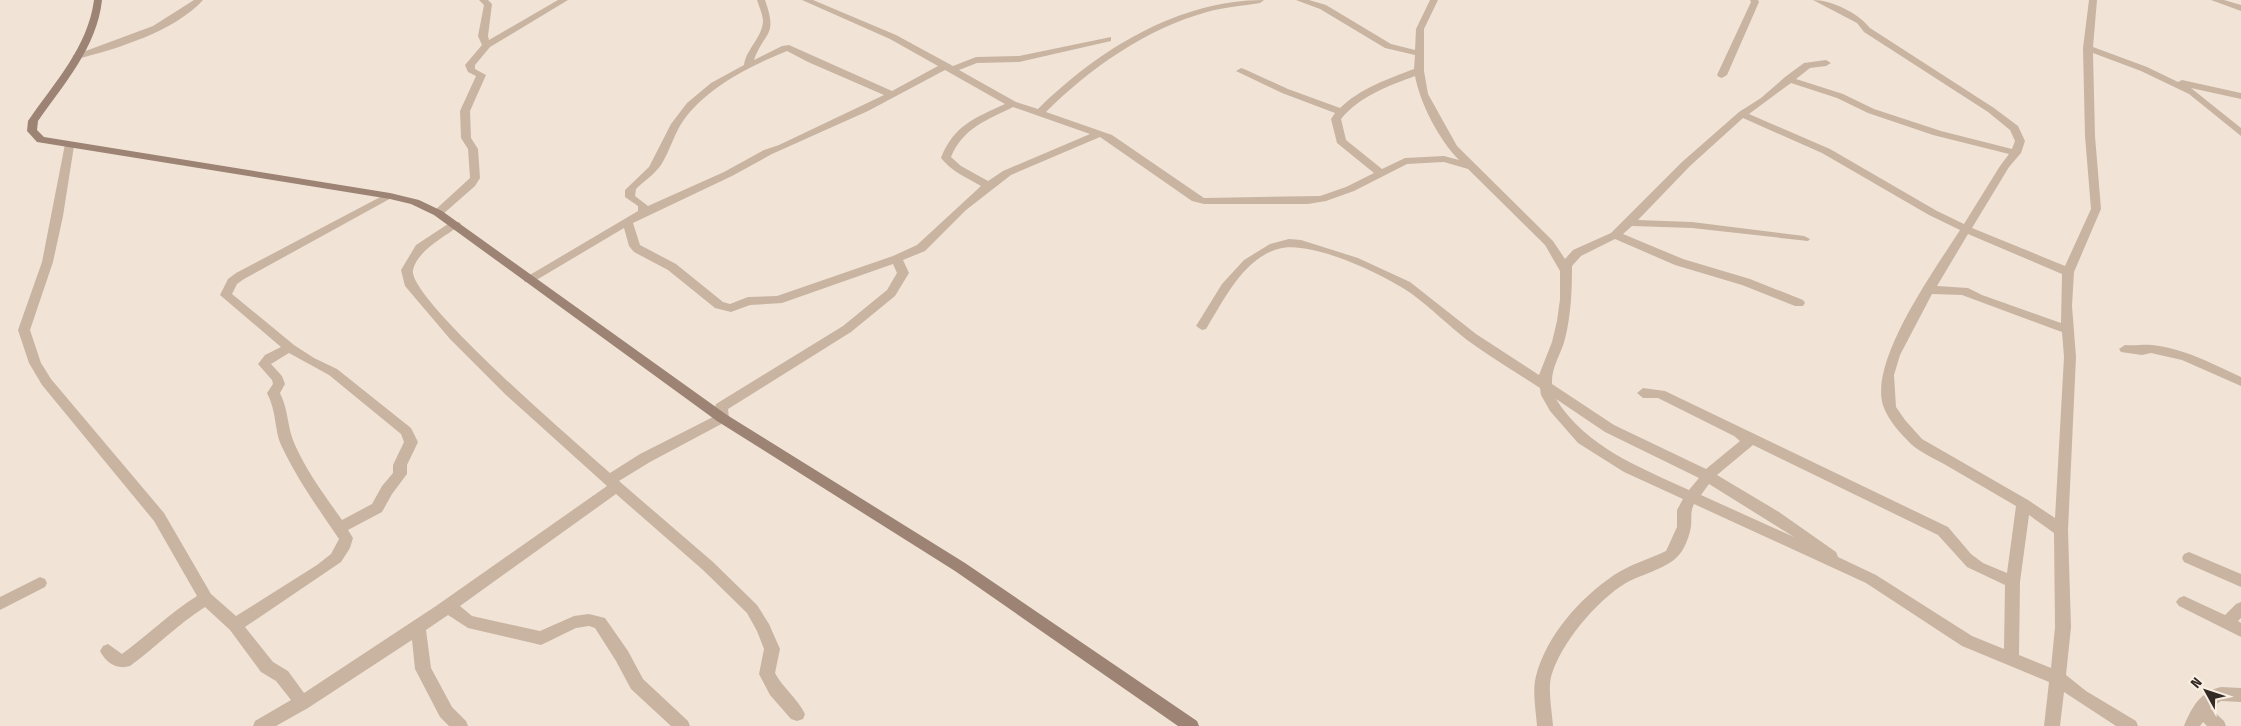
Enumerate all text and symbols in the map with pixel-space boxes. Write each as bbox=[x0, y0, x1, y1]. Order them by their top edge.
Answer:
north arrow bbox=[2181, 666, 2231, 716]
text: N bbox=[2187, 674, 2206, 692]

